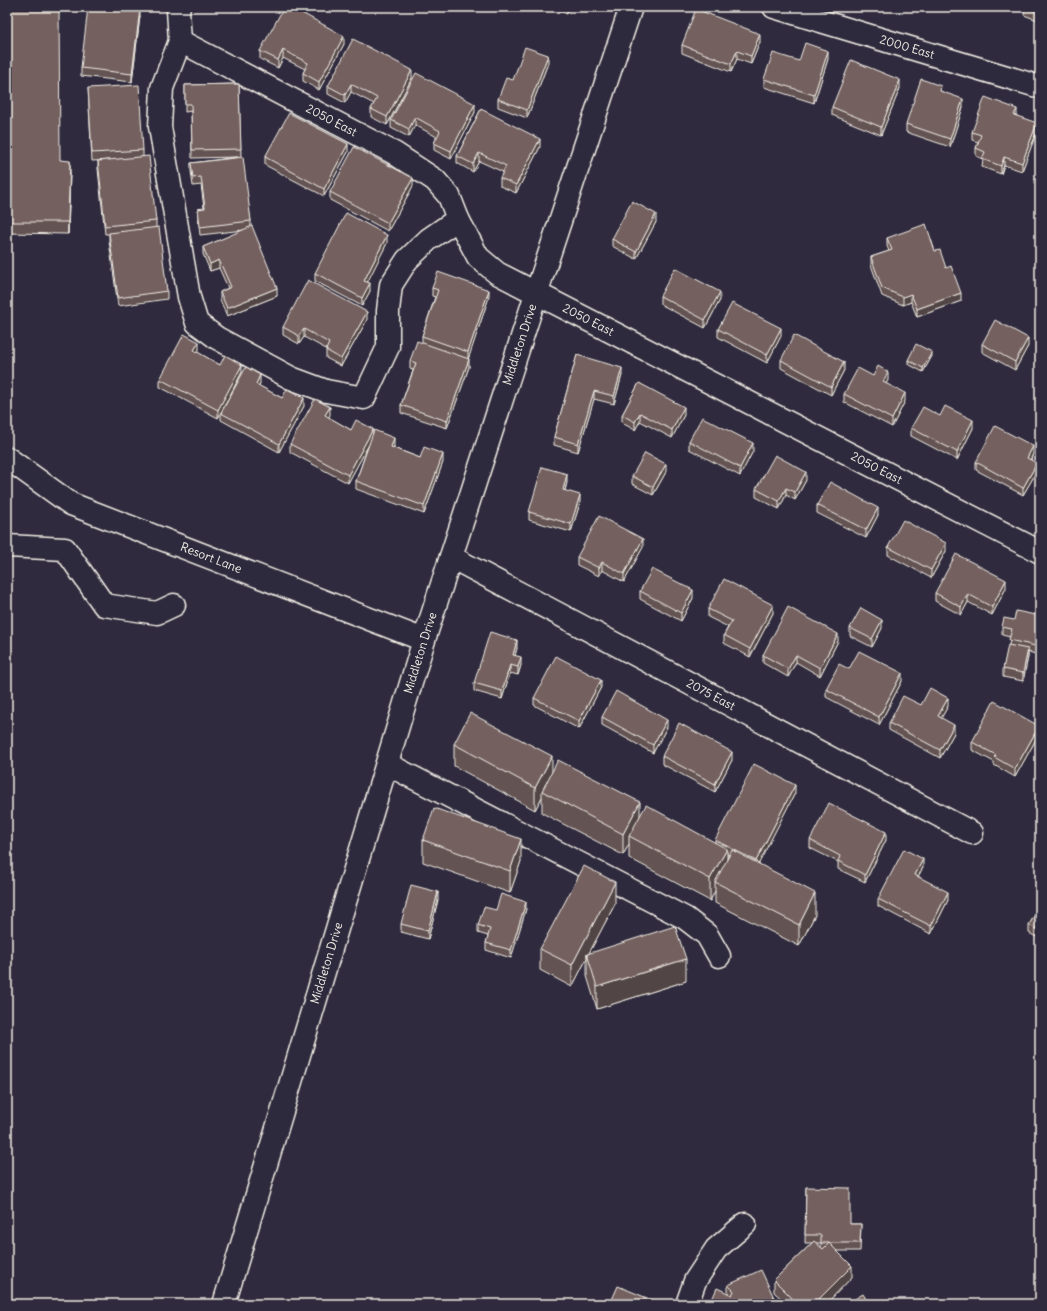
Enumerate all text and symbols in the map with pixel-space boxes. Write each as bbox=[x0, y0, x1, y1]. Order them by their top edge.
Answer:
street label: 2000 East bbox=[878, 31, 936, 62]
street label: 2050 East bbox=[304, 100, 360, 139]
street label: 2050 East bbox=[560, 300, 617, 339]
street label: Middleton Drive bbox=[499, 302, 539, 387]
street label: 2050 East bbox=[849, 448, 905, 487]
street label: Resort Lane bbox=[178, 539, 244, 576]
street label: Middleton Drive bbox=[400, 610, 440, 695]
street label: 2075 East bbox=[684, 675, 738, 713]
street label: Middleton Drive bbox=[307, 920, 346, 1006]

